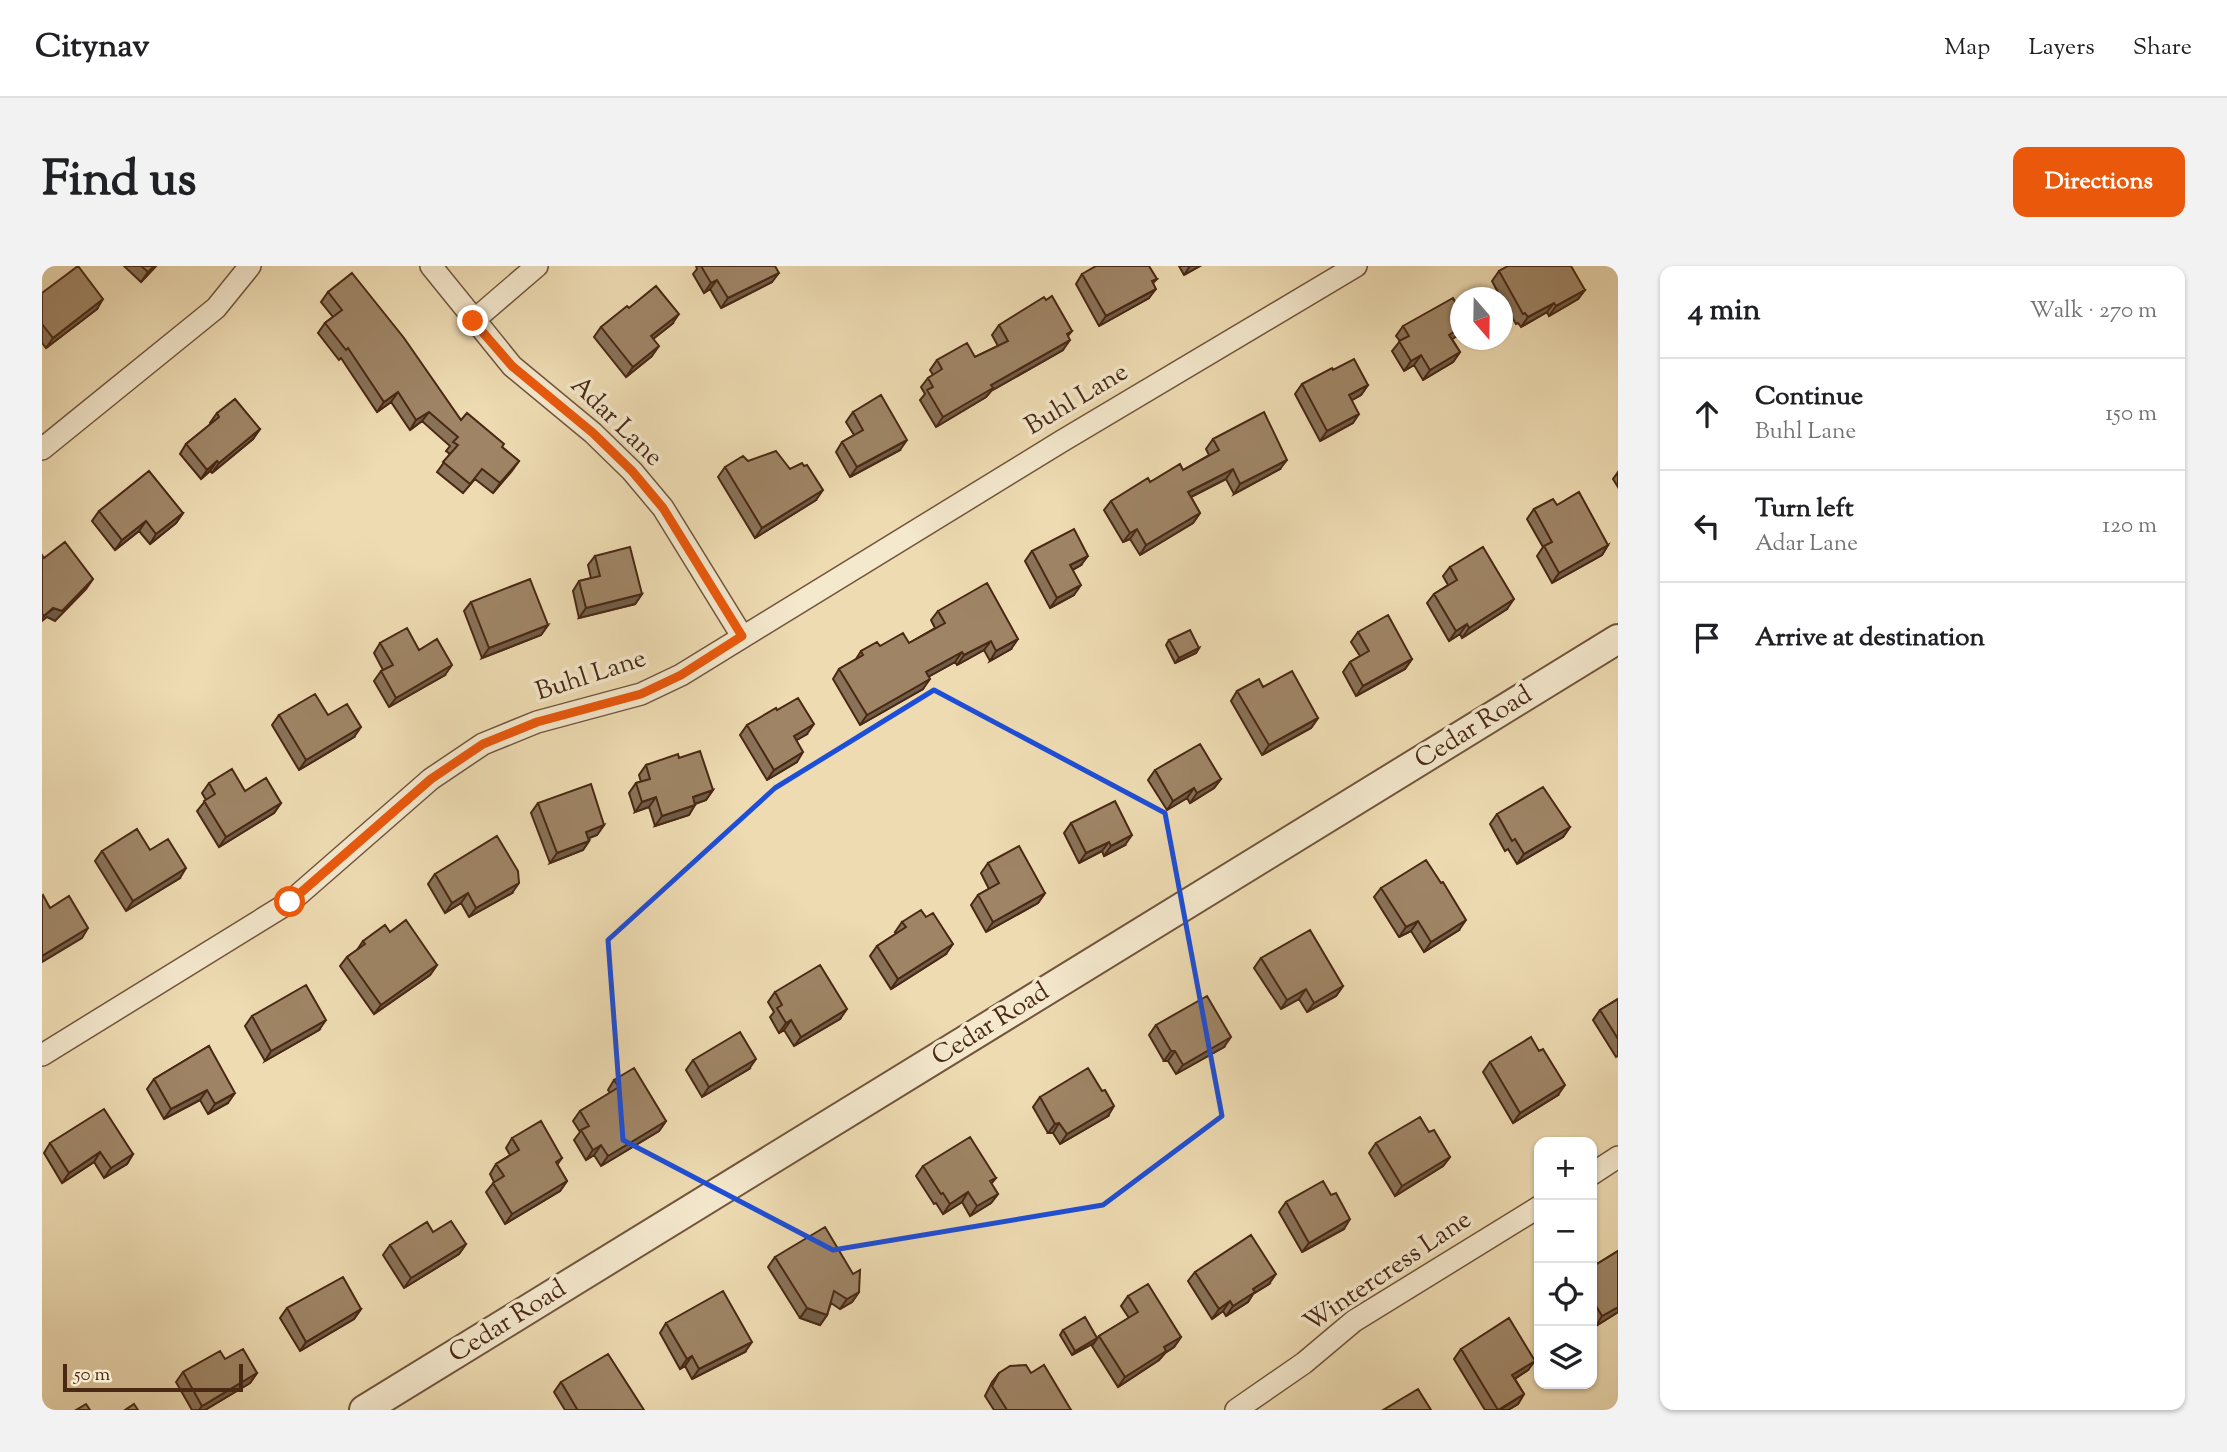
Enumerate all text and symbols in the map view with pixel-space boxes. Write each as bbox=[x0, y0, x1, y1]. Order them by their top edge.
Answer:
text: Citynav bbox=[35, 24, 150, 72]
text: Map bbox=[1944, 31, 1990, 65]
text: Layers bbox=[2028, 31, 2095, 65]
text: Share bbox=[2133, 31, 2192, 65]
text: Find us bbox=[42, 147, 196, 217]
button: Directions bbox=[2013, 147, 2185, 217]
north arrow bbox=[1450, 287, 1513, 350]
text: 4 min bbox=[1688, 290, 1761, 333]
text: Walk · 270 m bbox=[2029, 295, 2157, 328]
route end bbox=[457, 305, 488, 336]
street label: Buhl Lane bbox=[1018, 355, 1136, 445]
street label: Adar Lane bbox=[561, 368, 671, 476]
text: Continue bbox=[1755, 379, 1863, 416]
icon: ahead bbox=[1688, 395, 1726, 433]
text: 150 m bbox=[2105, 398, 2157, 431]
text: Buhl Lane bbox=[1755, 416, 1856, 449]
text: Turn left bbox=[1755, 491, 1854, 528]
icon: left bbox=[1688, 507, 1726, 545]
text: 120 m bbox=[2102, 510, 2157, 543]
text: Adar Lane bbox=[1755, 528, 1858, 561]
icon: arrive bbox=[1688, 619, 1726, 657]
text: Arrive at destination bbox=[1755, 620, 1985, 657]
street label: Buhl Lane bbox=[531, 641, 651, 711]
street label: Cedar Road bbox=[1408, 677, 1540, 779]
route start bbox=[274, 886, 305, 917]
street label: Cedar Road bbox=[925, 974, 1057, 1076]
map controls bbox=[1534, 1137, 1597, 1389]
button: + bbox=[1534, 1137, 1597, 1200]
button: − bbox=[1534, 1200, 1597, 1263]
street label: Wintercress Lane bbox=[1297, 1202, 1479, 1342]
button: locate bbox=[1534, 1263, 1597, 1326]
street label: Cedar Road bbox=[442, 1271, 574, 1373]
button: layers bbox=[1534, 1326, 1597, 1389]
scale bar bbox=[63, 1361, 243, 1393]
text: 50 m bbox=[74, 1362, 110, 1389]

